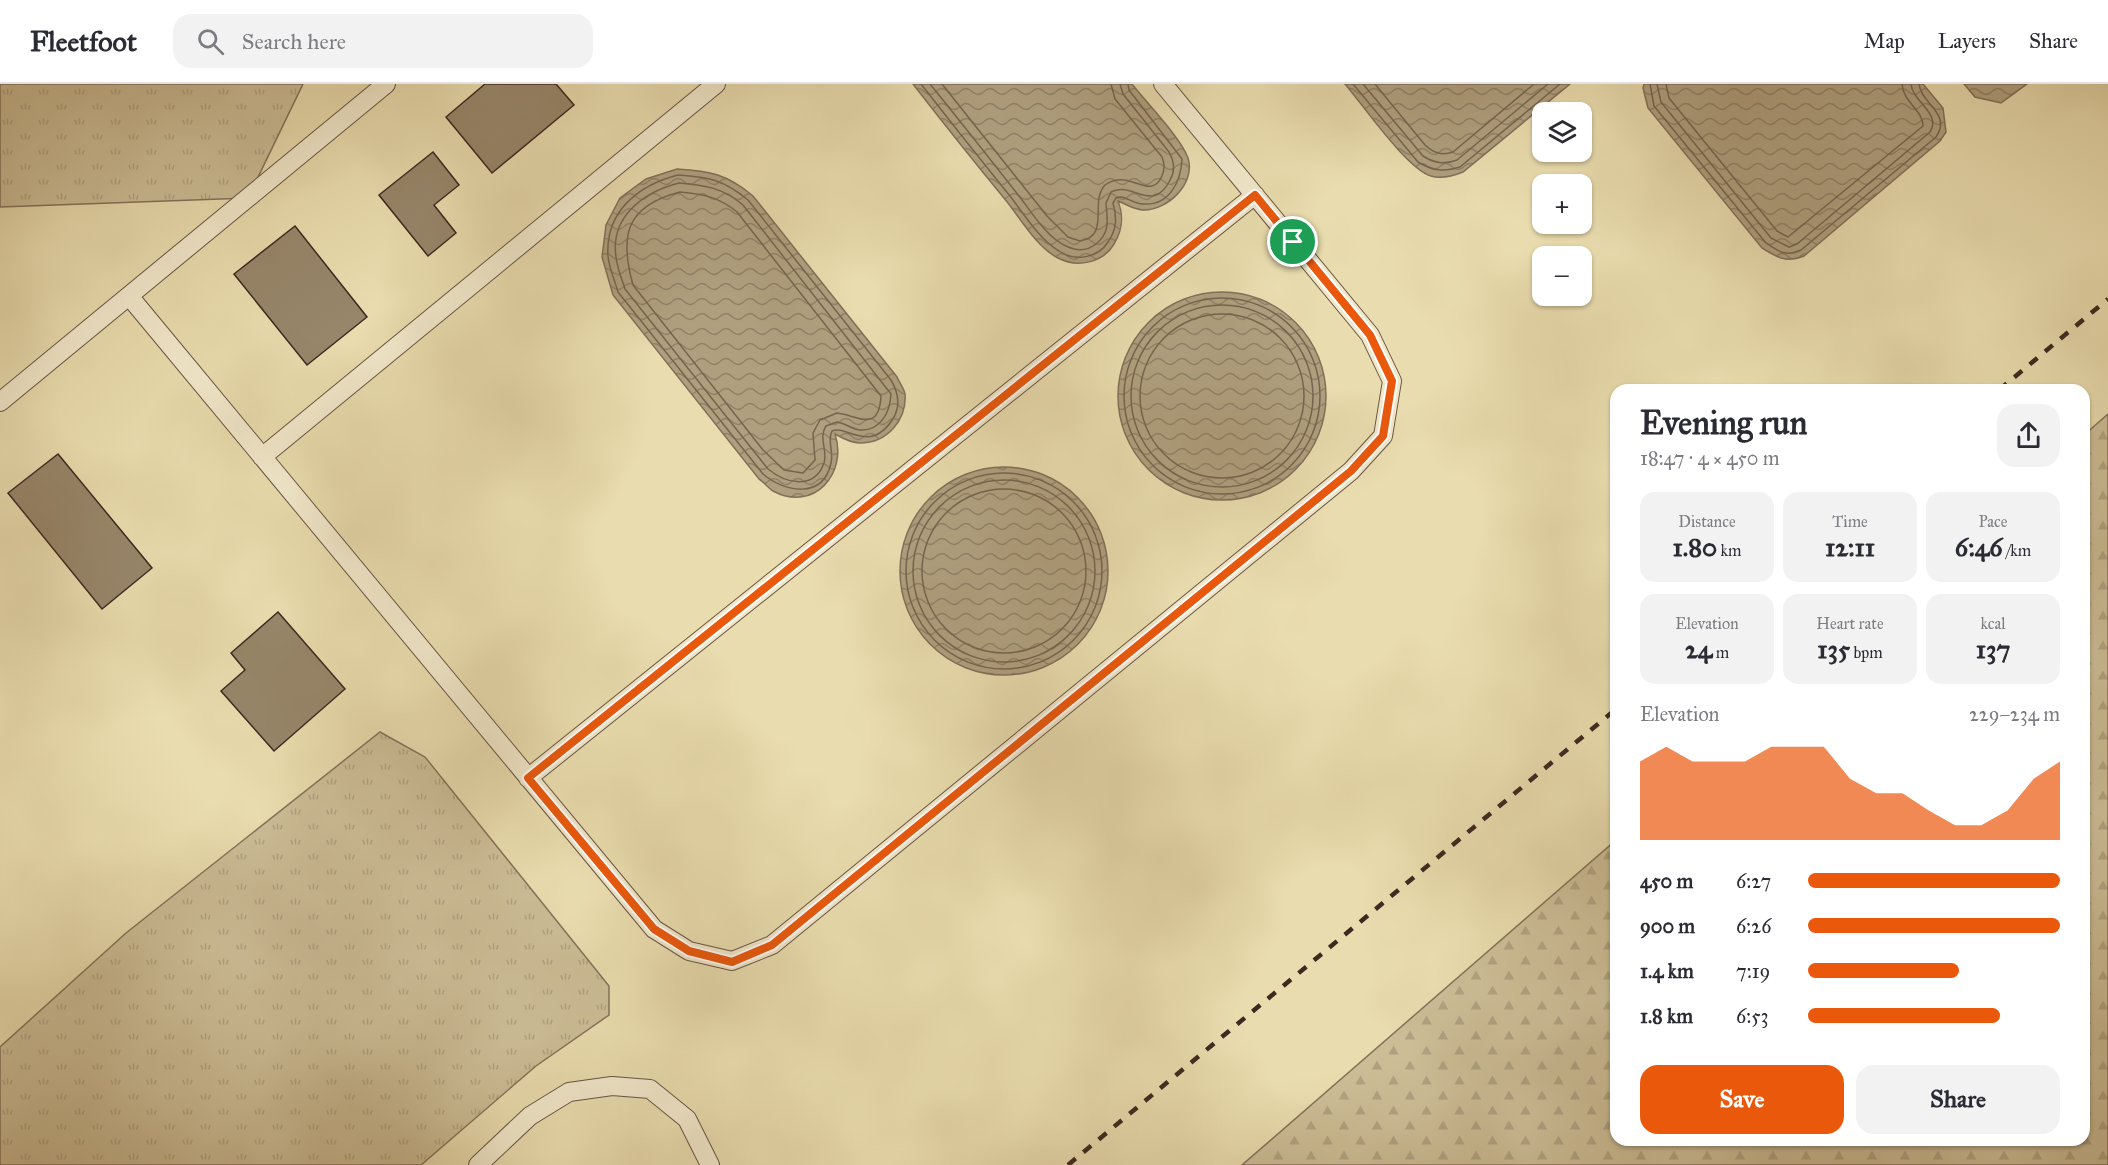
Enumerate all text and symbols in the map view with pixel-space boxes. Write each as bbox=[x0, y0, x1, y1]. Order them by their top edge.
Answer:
search box bbox=[173, 14, 593, 68]
text: Fleetfoot bbox=[30, 24, 137, 59]
icon: search bbox=[194, 25, 227, 58]
text: Search here bbox=[242, 28, 346, 55]
text: Map bbox=[1864, 28, 1905, 54]
text: Layers bbox=[1938, 28, 1996, 54]
text: Share bbox=[2029, 28, 2078, 54]
map controls bbox=[1532, 102, 1592, 306]
button: layers bbox=[1532, 102, 1592, 162]
button: + bbox=[1532, 174, 1592, 234]
pin bbox=[1267, 216, 1318, 267]
icon: arrive bbox=[1276, 225, 1309, 258]
button: − bbox=[1532, 246, 1592, 306]
text: Evening run bbox=[1640, 403, 1807, 443]
button: share bbox=[1997, 404, 2060, 467]
text: 18:47 · 4 × 450 m bbox=[1640, 446, 1780, 470]
text: Distance bbox=[1678, 512, 1736, 531]
text: Time bbox=[1832, 512, 1868, 531]
text: Pace bbox=[1978, 512, 2008, 531]
text: 1.80 bbox=[1673, 531, 1717, 563]
text: 12:11 bbox=[1825, 531, 1875, 563]
text: 6:46 bbox=[1955, 531, 2003, 563]
text: km bbox=[1717, 541, 1741, 560]
text: /km bbox=[2003, 541, 2031, 560]
text: Elevation bbox=[1675, 614, 1739, 633]
text: Heart rate bbox=[1816, 614, 1884, 633]
text: kcal bbox=[1980, 614, 2006, 633]
text: 24 bbox=[1685, 633, 1712, 665]
text: 135 bbox=[1817, 633, 1850, 665]
text: 137 bbox=[1976, 633, 2010, 665]
text: m bbox=[1712, 643, 1729, 662]
text: bpm bbox=[1850, 643, 1883, 662]
text: Elevation bbox=[1640, 702, 1719, 726]
text: 229–234 m bbox=[1969, 702, 2060, 726]
text: 450 m bbox=[1640, 869, 1693, 893]
text: 6:27 bbox=[1736, 869, 1771, 893]
text: 900 m bbox=[1640, 914, 1695, 938]
text: 6:26 bbox=[1736, 914, 1771, 938]
text: 1.4 km bbox=[1640, 959, 1694, 983]
text: 7:19 bbox=[1736, 959, 1770, 983]
text: 1.8 km bbox=[1640, 1004, 1693, 1028]
text: 6:53 bbox=[1736, 1004, 1769, 1028]
button: Save bbox=[1640, 1065, 1844, 1134]
button: Share bbox=[1856, 1065, 2060, 1134]

